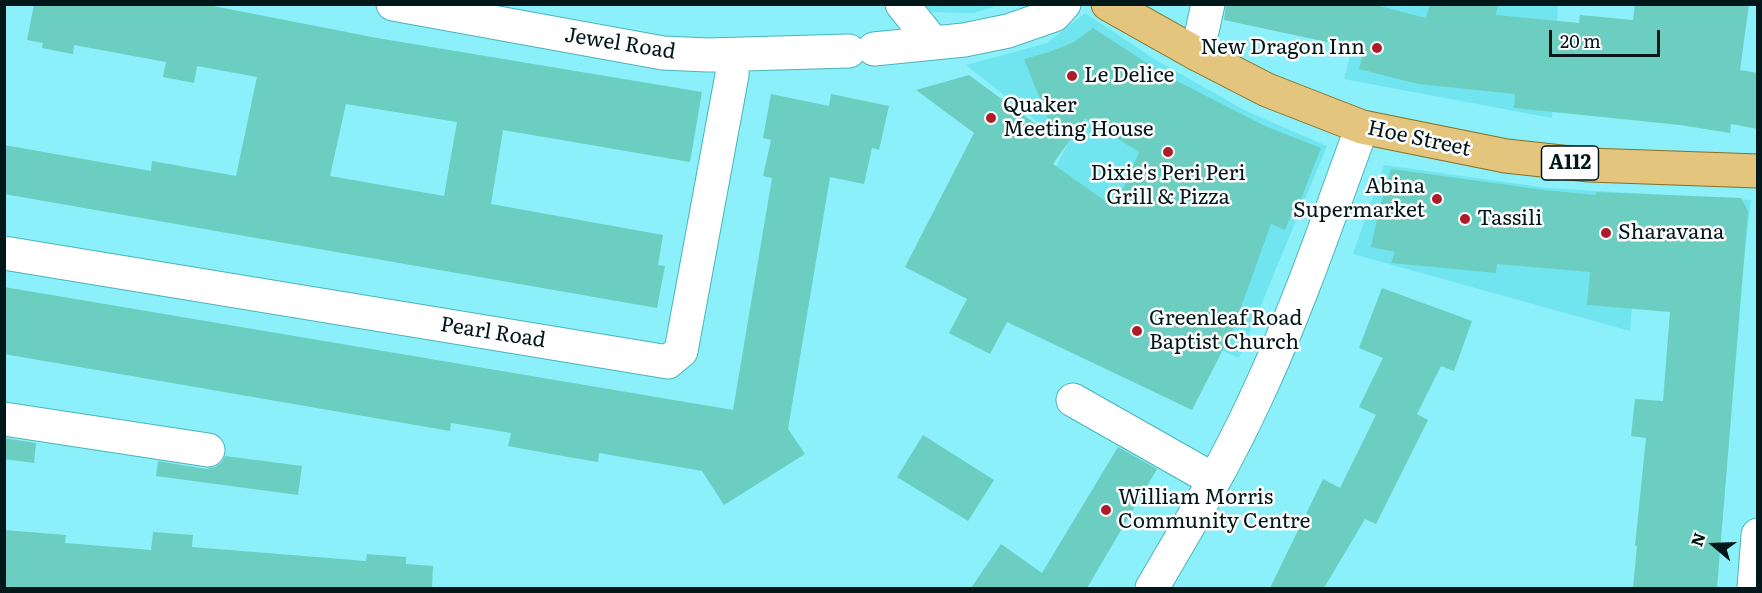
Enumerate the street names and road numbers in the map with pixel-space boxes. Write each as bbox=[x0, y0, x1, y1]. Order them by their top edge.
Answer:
street label: Jewel Road bbox=[563, 23, 677, 65]
street label: Hoe Street bbox=[1365, 116, 1473, 162]
road number: A112 bbox=[1542, 146, 1598, 180]
street label: Pearl Road bbox=[439, 312, 547, 354]

